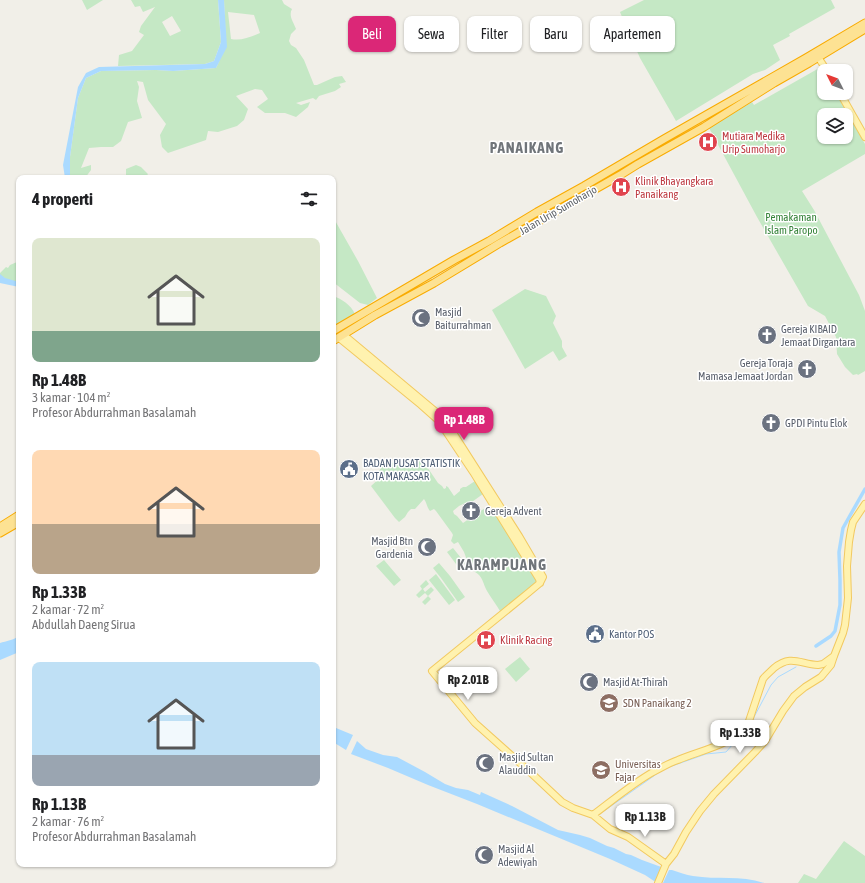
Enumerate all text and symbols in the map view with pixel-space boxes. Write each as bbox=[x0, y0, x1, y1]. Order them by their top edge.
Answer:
chip: Beli bbox=[348, 16, 396, 52]
chip: Sewa bbox=[404, 16, 459, 52]
chip: Filter bbox=[467, 16, 522, 52]
chip: Baru bbox=[530, 16, 582, 52]
chip: Apartemen bbox=[590, 16, 675, 52]
north arrow bbox=[817, 64, 853, 100]
map controls bbox=[817, 64, 853, 144]
button: layers bbox=[817, 108, 853, 144]
place label: Mutiara Medika Urip Sumoharjo bbox=[722, 130, 785, 155]
hospital icon: Mutiara Medika Urip Sumoharjo bbox=[697, 131, 719, 153]
district label: PANAIKANG bbox=[490, 139, 564, 156]
place label: Klinik Bhayangkara Panaikang bbox=[635, 175, 713, 200]
hospital icon: Klinik Bhayangkara Panaikang bbox=[610, 176, 632, 198]
street label: Jalan Urip Sumoharjo bbox=[517, 183, 599, 237]
icon: filters bbox=[298, 188, 320, 210]
text: 4 properti bbox=[32, 189, 93, 209]
park label: Pemakaman Islam Paropo bbox=[764, 211, 818, 236]
icon: home bbox=[140, 264, 212, 336]
place label: Masjid Baiturrahman bbox=[435, 306, 491, 331]
mosque icon: Masjid Baiturrahman bbox=[410, 307, 432, 329]
place label: Gereja KIBAID Jemaat Dirgantara bbox=[781, 323, 855, 348]
church icon: Gereja KIBAID Jemaat Dirgantara bbox=[756, 324, 778, 346]
place label: Gereja Toraja Mamasa Jemaat Jordan bbox=[698, 357, 793, 382]
church icon: Gereja Toraja Mamasa Jemaat Jordan bbox=[796, 358, 818, 380]
text: Rp 1.48B bbox=[32, 370, 86, 390]
text: 3 kamar · 104 m² bbox=[32, 390, 110, 405]
text: Profesor Abdurrahman Basalamah bbox=[32, 405, 196, 420]
pin: Rp 1.48B bbox=[423, 407, 505, 441]
text: Rp 1.48B bbox=[443, 412, 485, 427]
church icon: GPDI Pintu Elok bbox=[760, 412, 782, 434]
place label: GPDI Pintu Elok bbox=[785, 417, 847, 429]
place label: BADAN PUSAT STATISTIK KOTA MAKASSAR bbox=[363, 457, 461, 482]
public building icon: BADAN PUSAT STATISTIK KOTA MAKASSAR bbox=[338, 458, 360, 480]
icon: home bbox=[140, 476, 212, 548]
church icon: Gereja Advent bbox=[460, 500, 482, 522]
place label: Gereja Advent bbox=[485, 505, 542, 517]
place label: Masjid Btn Gardenia bbox=[371, 535, 413, 560]
mosque icon: Masjid Btn Gardenia bbox=[416, 536, 438, 558]
district label: KARAMPUANG bbox=[457, 556, 547, 573]
text: Rp 1.33B bbox=[32, 582, 86, 602]
text: 2 kamar · 72 m² bbox=[32, 602, 104, 617]
text: Abdullah Daeng Sirua bbox=[32, 617, 136, 632]
public building icon: Kantor POS bbox=[584, 623, 606, 645]
place label: Kantor POS bbox=[609, 628, 654, 640]
hospital icon: Klinik Racing bbox=[475, 629, 497, 651]
place label: Klinik Racing bbox=[500, 634, 553, 646]
pin: Rp 2.01B bbox=[427, 667, 509, 701]
mosque icon: Masjid At-Thirah bbox=[578, 671, 600, 693]
text: Rp 2.01B bbox=[447, 672, 489, 687]
place label: Masjid At-Thirah bbox=[603, 676, 668, 688]
icon: home bbox=[140, 688, 212, 760]
school or university icon: SDN Panaikang 2 bbox=[598, 692, 620, 714]
place label: SDN Panaikang 2 bbox=[623, 697, 692, 709]
pin: Rp 1.33B bbox=[699, 720, 781, 754]
text: Rp 1.33B bbox=[719, 725, 761, 740]
place label: Masjid Sultan Alauddin bbox=[499, 751, 554, 776]
mosque icon: Masjid Sultan Alauddin bbox=[474, 752, 496, 774]
place label: Universitas Fajar bbox=[615, 758, 661, 783]
school or university icon: Universitas Fajar bbox=[590, 759, 612, 781]
text: Rp 1.13B bbox=[32, 794, 86, 814]
pin: Rp 1.13B bbox=[604, 804, 686, 838]
text: Rp 1.13B bbox=[624, 809, 666, 824]
text: 2 kamar · 76 m² bbox=[32, 814, 104, 829]
text: Profesor Abdurrahman Basalamah bbox=[32, 829, 196, 844]
place label: Masjid Al Adewiyah bbox=[498, 843, 537, 868]
mosque icon: Masjid Al Adewiyah bbox=[473, 844, 495, 866]

